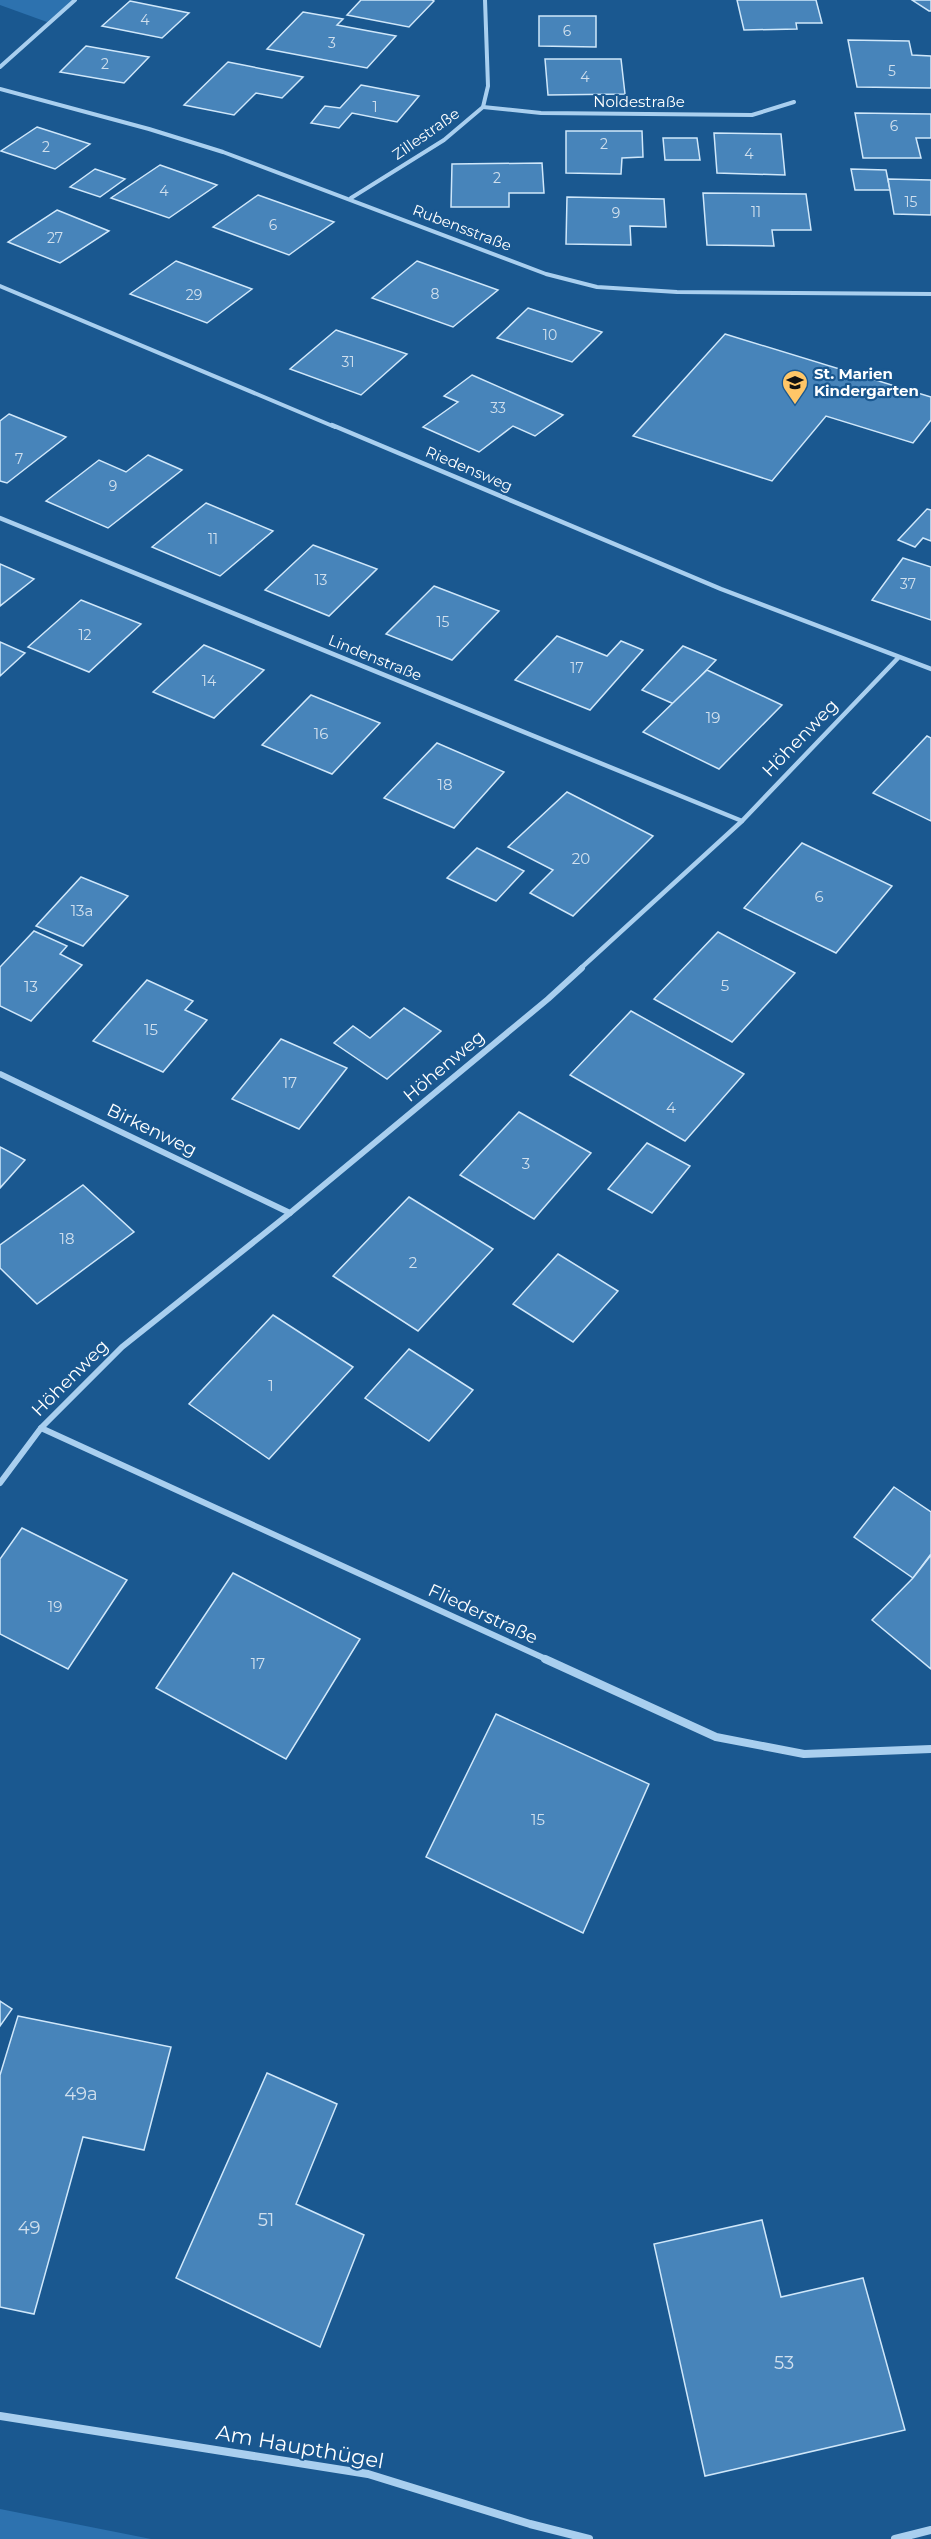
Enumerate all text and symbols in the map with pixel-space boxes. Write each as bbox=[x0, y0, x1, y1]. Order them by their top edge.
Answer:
house number: 4 bbox=[140, 11, 150, 29]
house number: 6 bbox=[563, 22, 572, 40]
house number: 3 bbox=[328, 34, 336, 52]
house number: 2 bbox=[101, 55, 109, 73]
house number: 5 bbox=[888, 62, 896, 80]
house number: 4 bbox=[580, 68, 590, 86]
street label: Noldestraße bbox=[593, 92, 685, 111]
house number: 1 bbox=[372, 98, 378, 116]
street label: Zillestraße bbox=[388, 104, 463, 164]
house number: 6 bbox=[890, 117, 899, 135]
house number: 2 bbox=[600, 135, 608, 153]
house number: 2 bbox=[42, 138, 50, 156]
house number: 4 bbox=[744, 145, 754, 163]
house number: 2 bbox=[493, 169, 501, 187]
house number: 4 bbox=[159, 182, 169, 200]
house number: 15 bbox=[905, 193, 918, 211]
street label: Rubensstraße bbox=[410, 200, 514, 255]
house number: 11 bbox=[751, 203, 761, 221]
house number: 9 bbox=[612, 204, 620, 222]
house number: 6 bbox=[269, 216, 278, 234]
house number: 27 bbox=[47, 229, 63, 247]
house number: 8 bbox=[431, 285, 440, 303]
house number: 29 bbox=[186, 286, 202, 304]
house number: 10 bbox=[543, 326, 557, 344]
house number: 31 bbox=[342, 353, 354, 371]
place label: St. Marien Kindergarten bbox=[814, 364, 919, 400]
school or university icon: St. Marien Kindergarten bbox=[780, 368, 810, 406]
house number: 33 bbox=[490, 399, 506, 417]
street label: Riedensweg bbox=[423, 442, 516, 495]
house number: 7 bbox=[15, 450, 23, 468]
house number: 9 bbox=[109, 477, 117, 495]
house number: 11 bbox=[208, 530, 218, 548]
house number: 13 bbox=[315, 571, 328, 589]
house number: 37 bbox=[900, 575, 916, 593]
house number: 15 bbox=[437, 613, 450, 631]
house number: 12 bbox=[78, 626, 92, 644]
street label: Lindenstraße bbox=[326, 630, 425, 685]
house number: 17 bbox=[570, 659, 584, 677]
house number: 14 bbox=[202, 672, 217, 690]
street label: Höhenweg bbox=[757, 694, 843, 782]
house number: 19 bbox=[706, 708, 720, 727]
house number: 16 bbox=[314, 724, 328, 743]
house number: 18 bbox=[438, 775, 453, 794]
house number: 20 bbox=[572, 849, 590, 868]
house number: 6 bbox=[814, 887, 824, 906]
house number: 13a bbox=[71, 901, 93, 920]
house number: 5 bbox=[721, 976, 729, 995]
house number: 13 bbox=[24, 977, 38, 996]
house number: 15 bbox=[144, 1020, 158, 1039]
street label: Höhenweg bbox=[399, 1026, 489, 1106]
house number: 17 bbox=[283, 1073, 297, 1092]
house number: 4 bbox=[666, 1098, 676, 1117]
street label: Birkenweg bbox=[103, 1099, 201, 1161]
house number: 3 bbox=[522, 1154, 530, 1173]
house number: 18 bbox=[60, 1229, 75, 1248]
house number: 2 bbox=[409, 1253, 417, 1272]
street label: Höhenweg bbox=[27, 1335, 113, 1421]
house number: 1 bbox=[268, 1376, 274, 1395]
street label: Fliederstraße bbox=[425, 1579, 541, 1649]
house number: 19 bbox=[48, 1597, 62, 1616]
house number: 17 bbox=[251, 1654, 265, 1673]
house number: 15 bbox=[531, 1810, 545, 1829]
house number: 49a bbox=[64, 2083, 98, 2105]
house number: 51 bbox=[258, 2209, 274, 2231]
house number: 49 bbox=[18, 2217, 40, 2239]
house number: 53 bbox=[774, 2352, 794, 2374]
street label: Am Haupthügel bbox=[214, 2419, 386, 2474]

